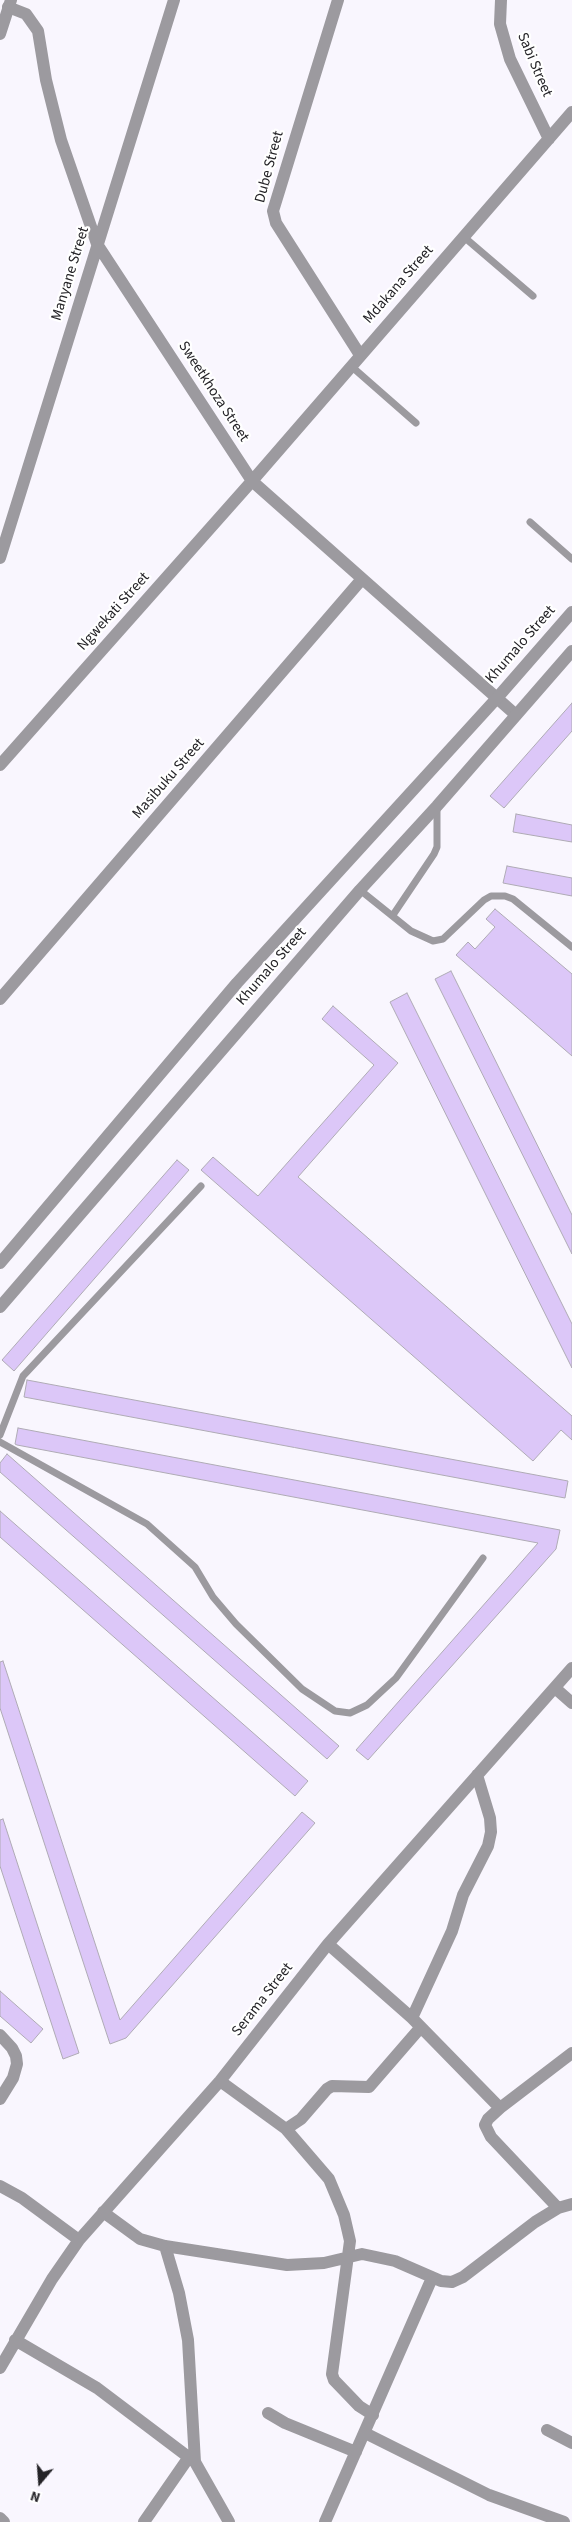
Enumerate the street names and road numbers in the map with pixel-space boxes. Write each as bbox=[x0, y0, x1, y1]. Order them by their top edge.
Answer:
street label: Sabi Street bbox=[512, 30, 556, 100]
street label: Dube Street bbox=[252, 129, 288, 205]
street label: Manyane Street bbox=[48, 225, 94, 323]
street label: Mdakana Street bbox=[360, 242, 438, 328]
street label: Sweetkhoza Street bbox=[174, 338, 252, 446]
street label: Ngwekati Street bbox=[74, 569, 154, 655]
street label: Khumalo Street bbox=[482, 602, 560, 688]
street label: Masibuku Street bbox=[129, 735, 209, 823]
street label: Khumalo Street bbox=[233, 924, 311, 1010]
street label: Serama Street bbox=[229, 1960, 297, 2040]

